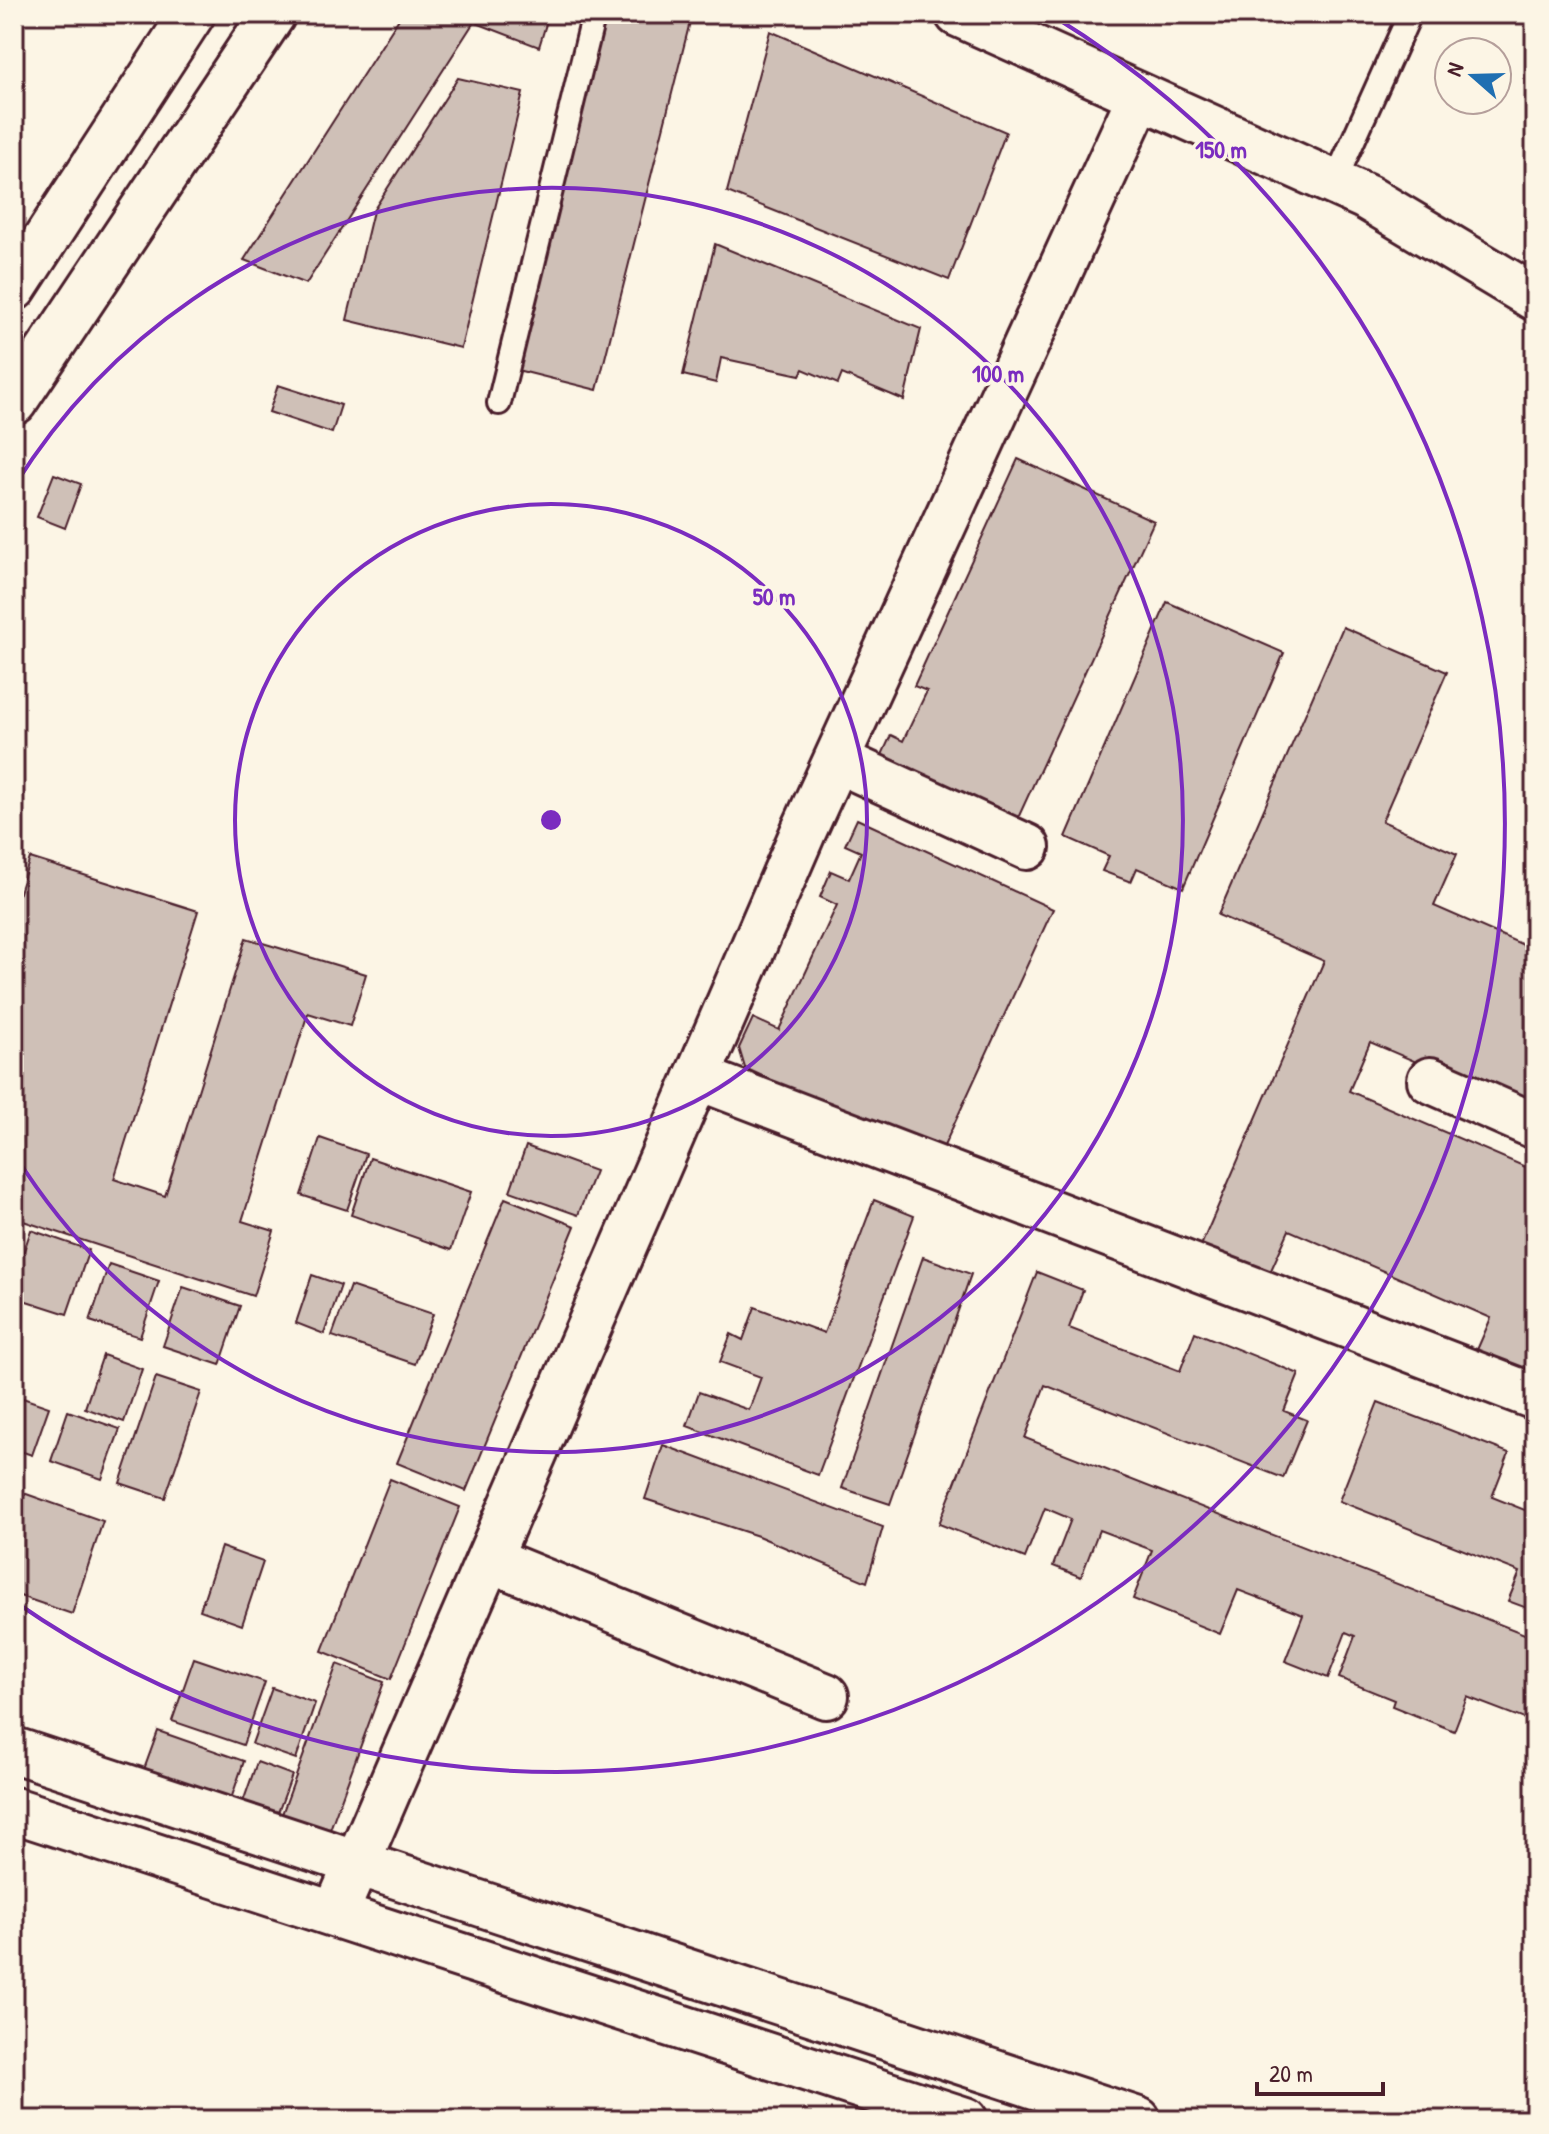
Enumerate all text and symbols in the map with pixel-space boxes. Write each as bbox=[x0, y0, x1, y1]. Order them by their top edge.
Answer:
north arrow bbox=[1433, 36, 1513, 116]
text: N bbox=[1438, 58, 1470, 80]
text: 150 m bbox=[1195, 133, 1247, 165]
text: 100 m bbox=[972, 357, 1024, 389]
text: 50 m bbox=[753, 580, 795, 612]
centre of rings bbox=[537, 806, 565, 834]
scale bar bbox=[1257, 2046, 1383, 2096]
text: 20 m bbox=[1269, 2057, 1313, 2089]

